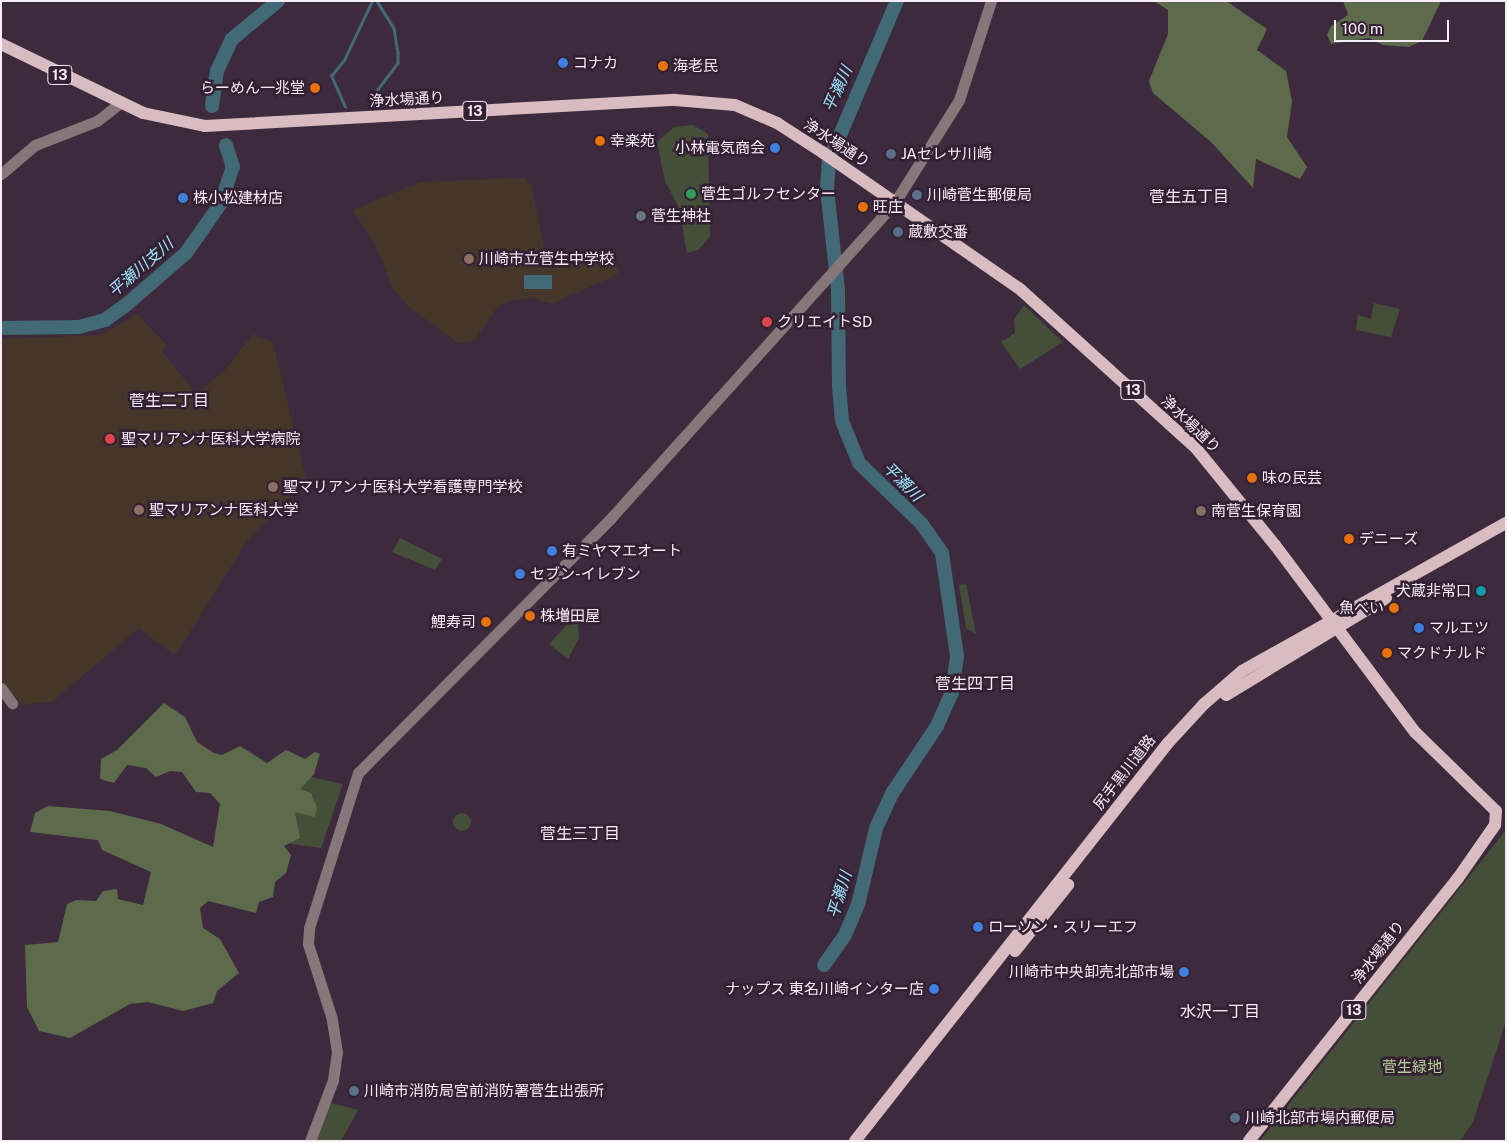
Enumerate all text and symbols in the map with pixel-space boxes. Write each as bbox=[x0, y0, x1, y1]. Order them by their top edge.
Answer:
scale bar bbox=[1337, 10, 1452, 42]
text: 100 m bbox=[1342, 20, 1383, 37]
place label: コナカ bbox=[573, 54, 618, 72]
marker: コナカ bbox=[557, 57, 569, 69]
place label: 海老民 bbox=[673, 57, 718, 75]
marker: 海老民 bbox=[657, 60, 669, 72]
water label: 平瀬川 bbox=[819, 63, 857, 115]
road number: 13 bbox=[46, 64, 74, 86]
place label: らーめん一兆堂 bbox=[200, 79, 305, 97]
marker: らーめん一兆堂 bbox=[309, 82, 321, 94]
street label: 浄水場通り bbox=[369, 88, 445, 110]
road number: 13 bbox=[461, 100, 489, 122]
street label: 浄水場通り bbox=[801, 115, 873, 171]
place label: 幸楽苑 bbox=[610, 132, 655, 150]
marker: 幸楽苑 bbox=[594, 135, 606, 147]
place label: 小林電気商会 bbox=[675, 139, 765, 157]
marker: 小林電気商会 bbox=[769, 142, 781, 154]
place label: JAセレサ川崎 bbox=[901, 145, 992, 163]
marker: JAセレサ川崎 bbox=[885, 148, 897, 160]
place label: 菅生ゴルフセンター bbox=[701, 185, 836, 203]
place label: 川崎菅生郵便局 bbox=[927, 186, 1032, 204]
district label: 菅生五丁目 bbox=[1149, 187, 1229, 207]
marker: 菅生ゴルフセンター bbox=[685, 188, 697, 200]
place label: 株小松建材店 bbox=[193, 189, 283, 207]
marker: 川崎菅生郵便局 bbox=[911, 189, 923, 201]
marker: 株小松建材店 bbox=[177, 192, 189, 204]
place label: 旺庄 bbox=[873, 198, 903, 216]
marker: 旺庄 bbox=[857, 201, 869, 213]
place label: 菅生神社 bbox=[651, 207, 711, 225]
marker: 菅生神社 bbox=[635, 210, 647, 222]
place label: 蔵敷交番 bbox=[908, 223, 968, 241]
marker: 蔵敷交番 bbox=[892, 226, 904, 238]
water label: 平瀬川支川 bbox=[105, 235, 177, 301]
place label: 川崎市立菅生中学校 bbox=[479, 250, 614, 268]
marker: 川崎市立菅生中学校 bbox=[463, 253, 475, 265]
place label: クリエイトSD bbox=[777, 313, 872, 331]
marker: クリエイトSD bbox=[761, 316, 773, 328]
road number: 13 bbox=[1119, 378, 1147, 402]
district label: 菅生二丁目 bbox=[129, 391, 209, 411]
street label: 浄水場通り bbox=[1158, 391, 1224, 457]
place label: 聖マリアンナ医科大学病院 bbox=[121, 430, 301, 448]
marker: 聖マリアンナ医科大学病院 bbox=[103, 432, 117, 446]
water label: 平瀬川 bbox=[878, 458, 926, 506]
place label: 味の民芸 bbox=[1262, 469, 1322, 487]
marker: 味の民芸 bbox=[1246, 472, 1258, 484]
place label: 聖マリアンナ医科大学看護専門学校 bbox=[283, 478, 523, 496]
marker: 聖マリアンナ医科大学看護専門学校 bbox=[267, 481, 279, 493]
place label: 聖マリアンナ医科大学 bbox=[149, 501, 299, 519]
place label: 南菅生保育園 bbox=[1211, 502, 1301, 520]
marker: 聖マリアンナ医科大学 bbox=[133, 504, 145, 516]
marker: 南菅生保育園 bbox=[1195, 505, 1207, 517]
place label: デニーズ bbox=[1359, 530, 1419, 548]
marker: デニーズ bbox=[1343, 533, 1355, 545]
place label: 有ミヤマエオート bbox=[562, 542, 682, 560]
marker: 有ミヤマエオート bbox=[546, 545, 558, 557]
place label: セブン-イレブン bbox=[530, 565, 641, 583]
marker: セブン-イレブン bbox=[514, 568, 526, 580]
place label: 犬蔵非常口 bbox=[1396, 582, 1471, 600]
marker: 犬蔵非常口 bbox=[1475, 585, 1487, 597]
place label: 魚べい bbox=[1339, 599, 1384, 617]
marker: 魚べい bbox=[1388, 602, 1400, 614]
place label: 株増田屋 bbox=[540, 607, 600, 625]
marker: 株増田屋 bbox=[524, 610, 536, 622]
place label: 鯉寿司 bbox=[431, 613, 476, 631]
marker: 鯉寿司 bbox=[480, 616, 492, 628]
place label: マルエツ bbox=[1429, 619, 1489, 637]
marker: マルエツ bbox=[1413, 622, 1425, 634]
place label: マクドナルド bbox=[1397, 644, 1487, 662]
marker: マクドナルド bbox=[1381, 647, 1393, 659]
district label: 菅生四丁目 bbox=[935, 674, 1015, 694]
street label: 尻手黒川道路 bbox=[1089, 731, 1159, 813]
district label: 菅生三丁目 bbox=[540, 824, 620, 844]
water label: 平瀬川 bbox=[824, 869, 856, 921]
street label: 浄水場通り bbox=[1348, 917, 1408, 987]
place label: ローソン・スリーエフ bbox=[988, 918, 1138, 936]
marker: ローソン・スリーエフ bbox=[972, 921, 984, 933]
place label: 川崎市中央卸売北部市場 bbox=[1009, 963, 1174, 981]
marker: 川崎市中央卸売北部市場 bbox=[1178, 966, 1190, 978]
place label: ナップス 東名川崎インター店 bbox=[725, 980, 924, 998]
marker: ナップス 東名川崎インター店 bbox=[928, 983, 940, 995]
road number: 13 bbox=[1340, 998, 1368, 1022]
district label: 水沢一丁目 bbox=[1180, 1002, 1260, 1022]
park label: 菅生緑地 bbox=[1382, 1058, 1442, 1076]
place label: 川崎市消防局宮前消防署菅生出張所 bbox=[364, 1082, 604, 1100]
marker: 川崎市消防局宮前消防署菅生出張所 bbox=[348, 1085, 360, 1097]
place label: 川崎北部市場内郵便局 bbox=[1245, 1109, 1395, 1127]
marker: 川崎北部市場内郵便局 bbox=[1229, 1112, 1241, 1124]

